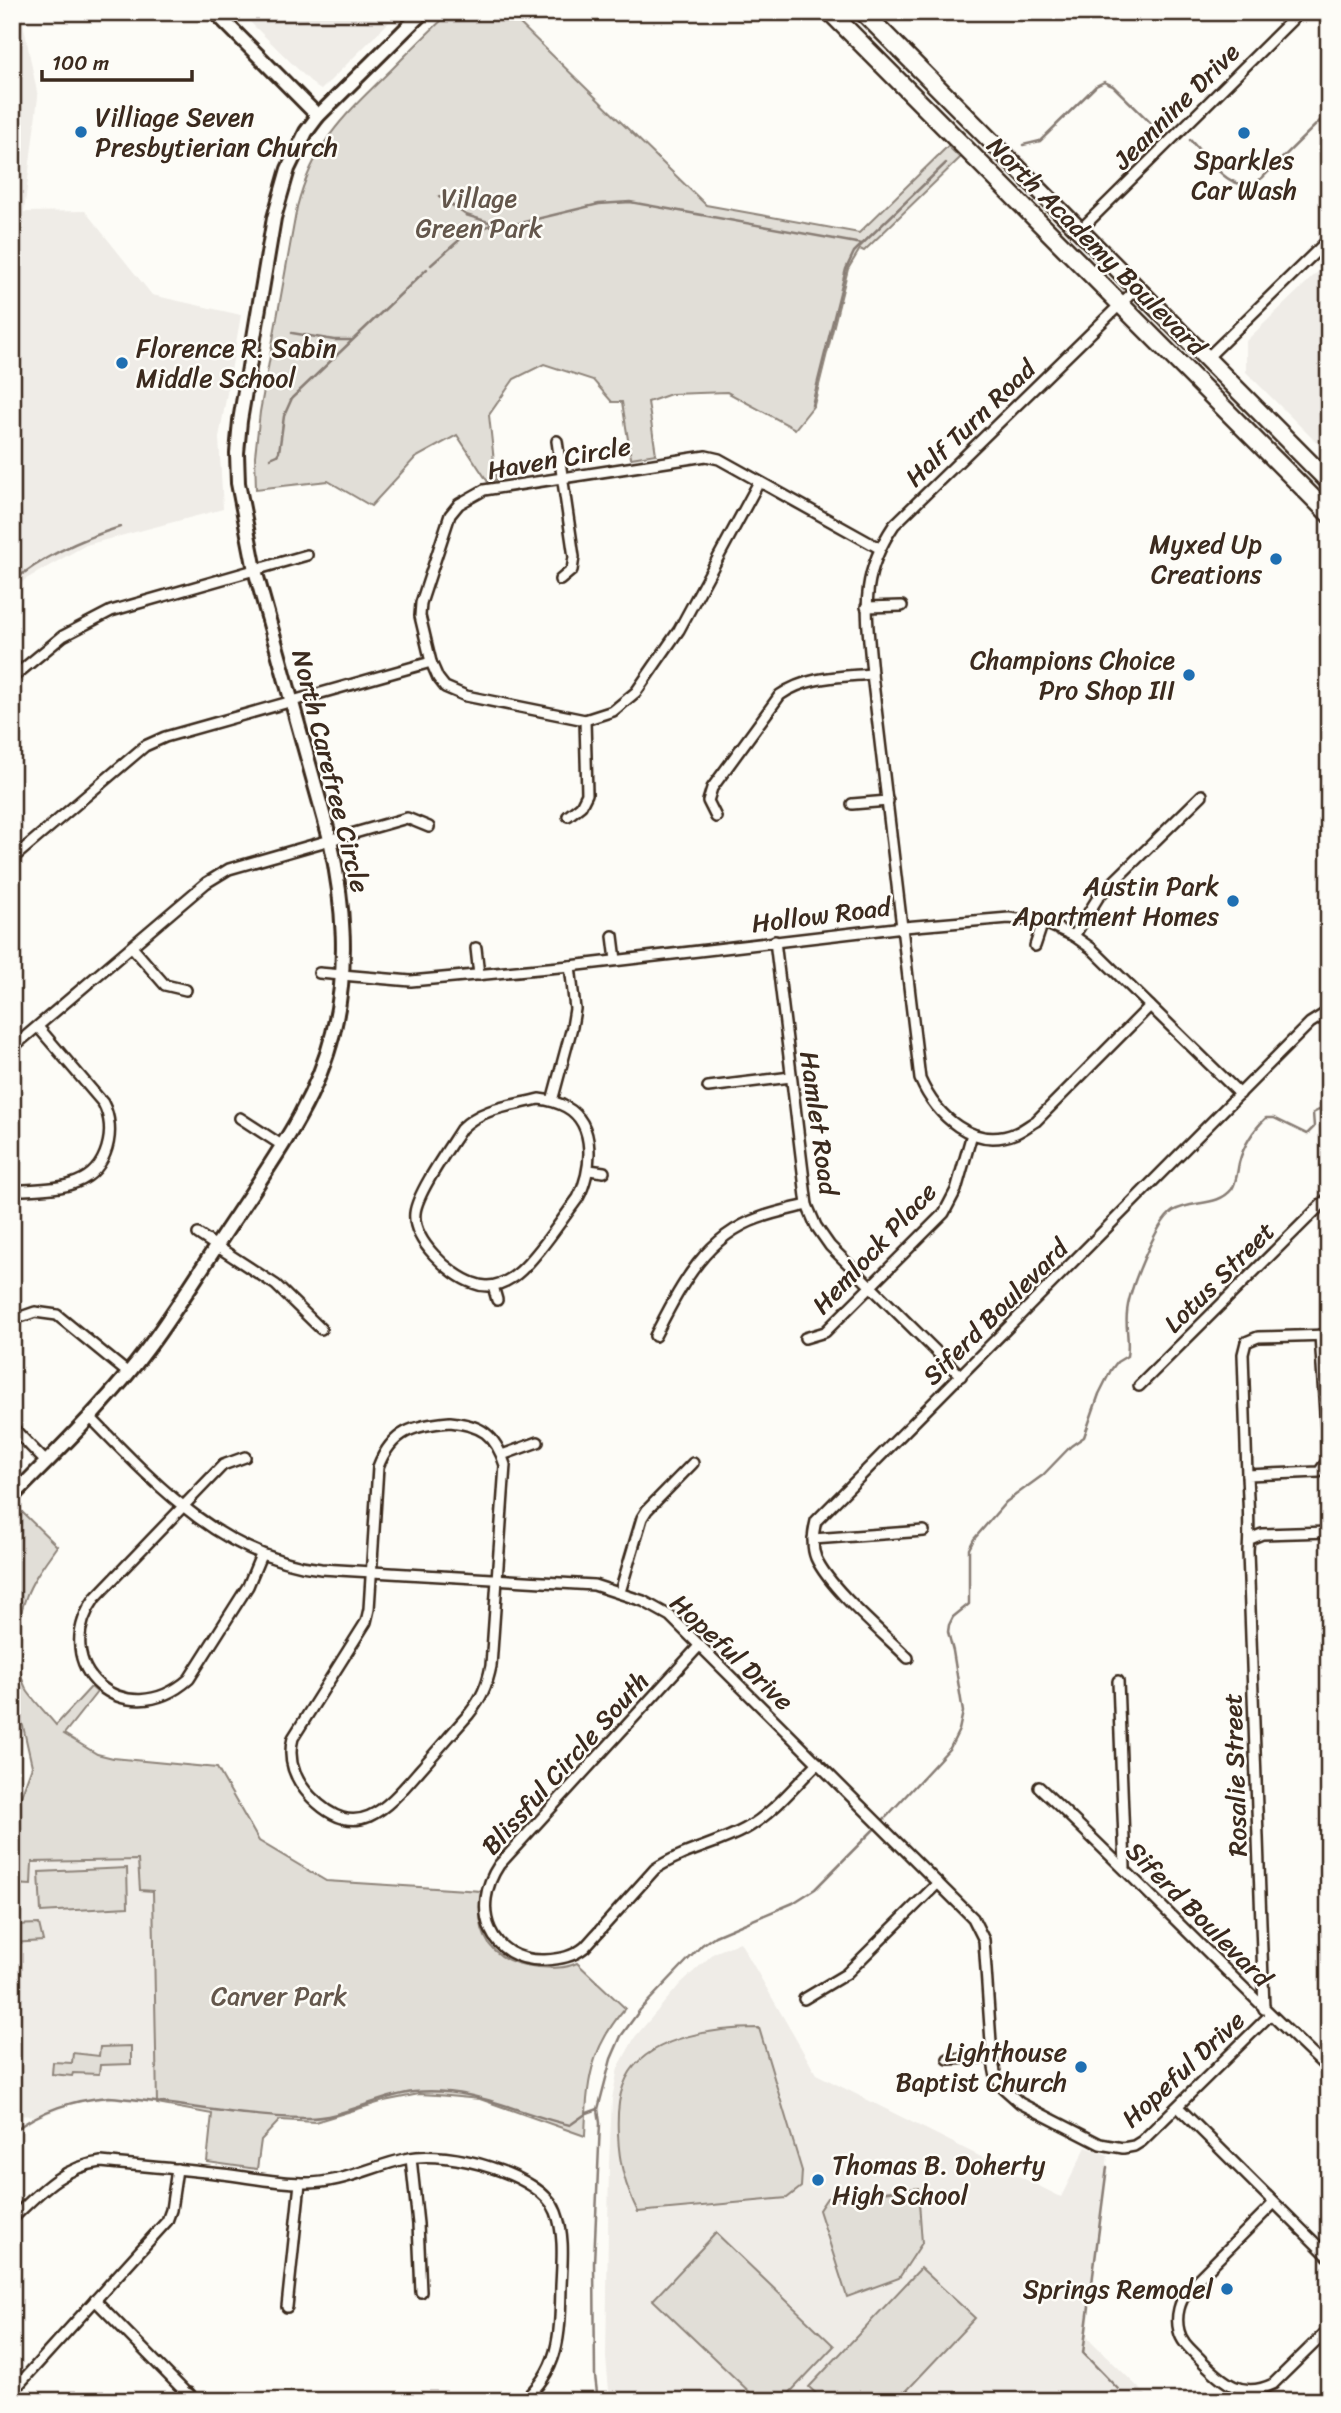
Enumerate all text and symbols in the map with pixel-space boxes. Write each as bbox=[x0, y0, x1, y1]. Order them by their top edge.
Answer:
street label: Jeannine Drive bbox=[1100, 31, 1251, 182]
scale bar bbox=[42, 38, 192, 82]
text: 100 m bbox=[52, 44, 109, 82]
place label: Villiage Seven Presbytierian Church bbox=[95, 94, 338, 170]
marker: Villiage Seven Presbytierian Church bbox=[73, 124, 89, 140]
street label: North Academy Boulevard bbox=[976, 125, 1220, 369]
marker: Sparkles Car Wash bbox=[1236, 125, 1252, 141]
place label: Sparkles Car Wash bbox=[1191, 137, 1297, 213]
park label: Village Green Park bbox=[415, 175, 543, 251]
place label: Florence R. Sabin Middle School bbox=[136, 325, 336, 401]
street label: Half Turn Road bbox=[893, 346, 1048, 498]
marker: Florence R. Sabin Middle School bbox=[114, 355, 130, 371]
street label: Haven Circle bbox=[483, 423, 635, 493]
place label: Myxed Up Creations bbox=[1149, 521, 1263, 597]
marker: Myxed Up Creations bbox=[1268, 551, 1284, 567]
place label: Champions Choice Pro Shop III bbox=[970, 637, 1175, 713]
street label: North Carefree Circle bbox=[279, 644, 383, 898]
marker: Champions Choice Pro Shop III bbox=[1181, 667, 1197, 683]
place label: Austin Park Apartment Homes bbox=[1012, 863, 1219, 939]
street label: Hollow Road bbox=[749, 883, 895, 946]
marker: Austin Park Apartment Homes bbox=[1225, 893, 1241, 909]
street label: Hamlet Road bbox=[786, 1048, 852, 1200]
street label: Hemlock Place bbox=[800, 1171, 948, 1325]
street label: Lotus Street bbox=[1152, 1210, 1286, 1344]
street label: Siferd Boulevard bbox=[911, 1226, 1081, 1396]
street label: Hopeful Drive bbox=[659, 1582, 805, 1722]
street label: Blissful Circle South bbox=[469, 1660, 661, 1866]
street label: Rosalie Street bbox=[1209, 1693, 1261, 1857]
street label: Siferd Boulevard bbox=[1115, 1830, 1285, 2000]
park label: Carver Park bbox=[211, 1973, 347, 2019]
street label: Hopeful Drive bbox=[1110, 1999, 1256, 2139]
place label: Lighthouse Baptist Church bbox=[895, 2029, 1067, 2105]
marker: Lighthouse Baptist Church bbox=[1073, 2059, 1089, 2075]
place label: Thomas B. Doherty High School bbox=[832, 2142, 1046, 2218]
marker: Thomas B. Doherty High School bbox=[810, 2172, 826, 2188]
place label: Springs Remodel bbox=[1023, 2266, 1214, 2312]
marker: Springs Remodel bbox=[1219, 2281, 1235, 2297]

